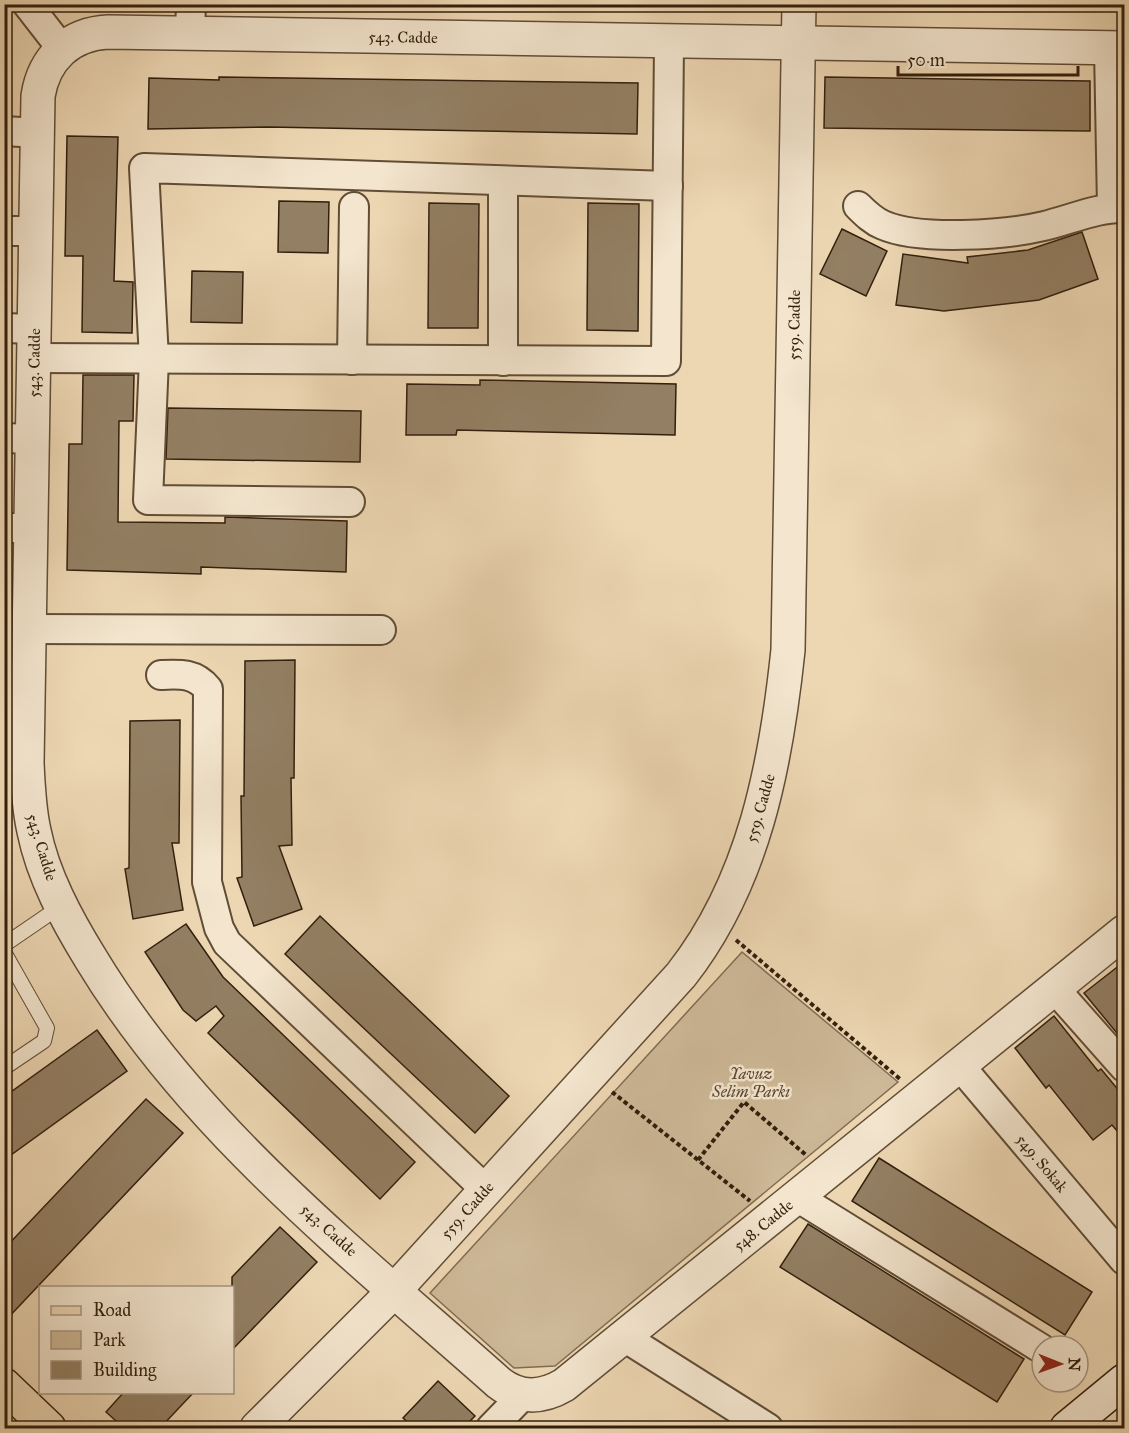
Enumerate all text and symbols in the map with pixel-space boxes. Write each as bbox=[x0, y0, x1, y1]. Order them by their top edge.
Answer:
street label: 543. Cadde bbox=[368, 27, 438, 47]
scale bar bbox=[898, 39, 1078, 77]
text: 50 m bbox=[907, 49, 945, 71]
street label: 559. Cadde bbox=[784, 289, 804, 360]
street label: 543. Cadde bbox=[24, 328, 44, 398]
street label: 559. Cadde bbox=[741, 771, 779, 845]
street label: 543. Cadde bbox=[23, 811, 61, 883]
park label: Yavuz Selim Parkı bbox=[711, 1064, 790, 1101]
street label: 549. Sokak bbox=[1012, 1130, 1072, 1196]
street label: 559. Cadde bbox=[436, 1177, 498, 1243]
street label: 548. Cadde bbox=[729, 1195, 797, 1255]
street label: 543. Cadde bbox=[297, 1200, 361, 1261]
legend bbox=[39, 1286, 234, 1394]
text: Road bbox=[93, 1299, 131, 1321]
text: Park bbox=[93, 1329, 126, 1351]
north arrow bbox=[1030, 1334, 1090, 1394]
text: N bbox=[1065, 1357, 1084, 1372]
text: Building bbox=[93, 1359, 157, 1382]

